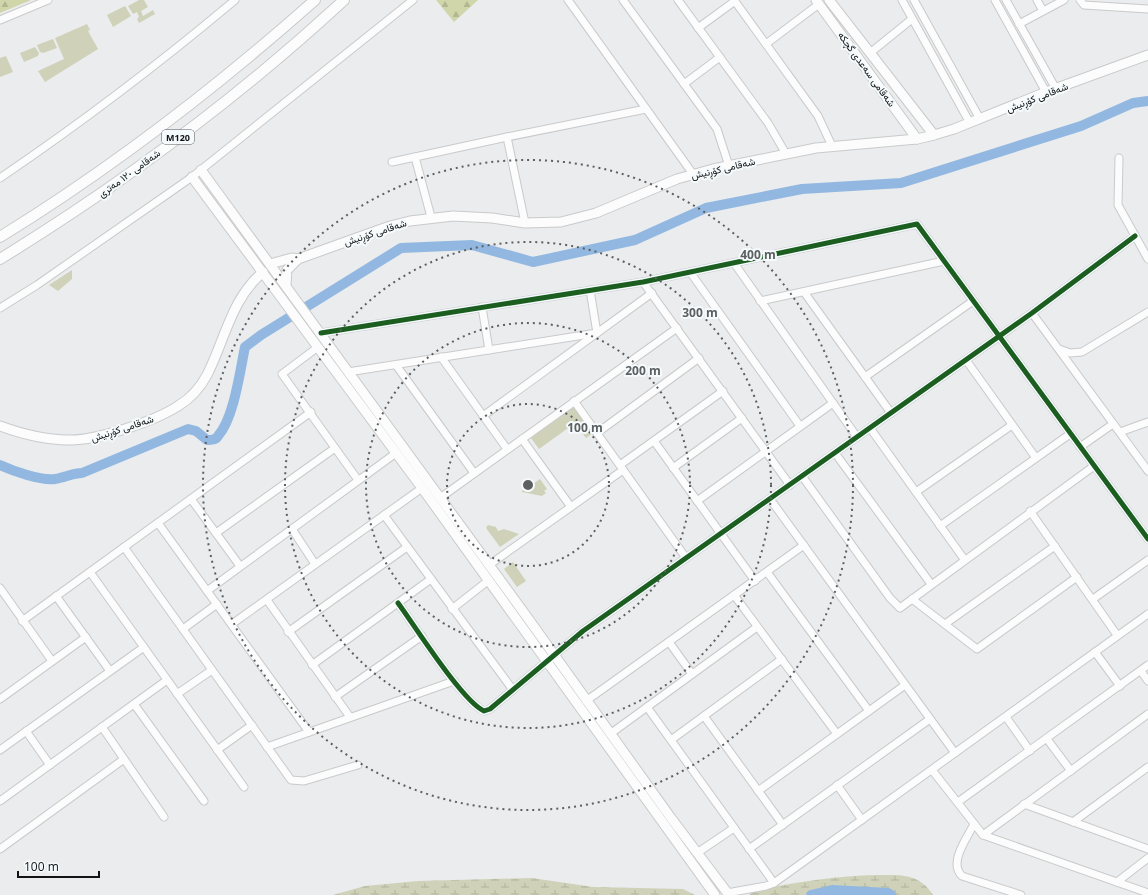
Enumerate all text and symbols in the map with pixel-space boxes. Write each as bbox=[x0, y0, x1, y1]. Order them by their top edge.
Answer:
street label: شەقامی سەعدی گچکە bbox=[834, 29, 899, 110]
street label: شەقامی کۆڕنیش bbox=[1004, 79, 1071, 117]
road number: M120 bbox=[162, 130, 194, 144]
street label: شەقامی ١٢٠ مەتری bbox=[95, 146, 163, 200]
street label: شەقامی کۆڕنیش bbox=[690, 154, 757, 184]
street label: شەقامی کۆڕنیش bbox=[342, 215, 409, 251]
text: 400 m bbox=[740, 246, 776, 263]
text: 300 m bbox=[682, 304, 718, 321]
text: 200 m bbox=[625, 362, 661, 379]
street label: شەقامی کۆڕنیش bbox=[89, 411, 156, 447]
text: 100 m bbox=[567, 419, 603, 436]
centre of rings bbox=[521, 478, 535, 492]
scale bar bbox=[18, 853, 99, 879]
text: 100 m bbox=[24, 858, 59, 875]

